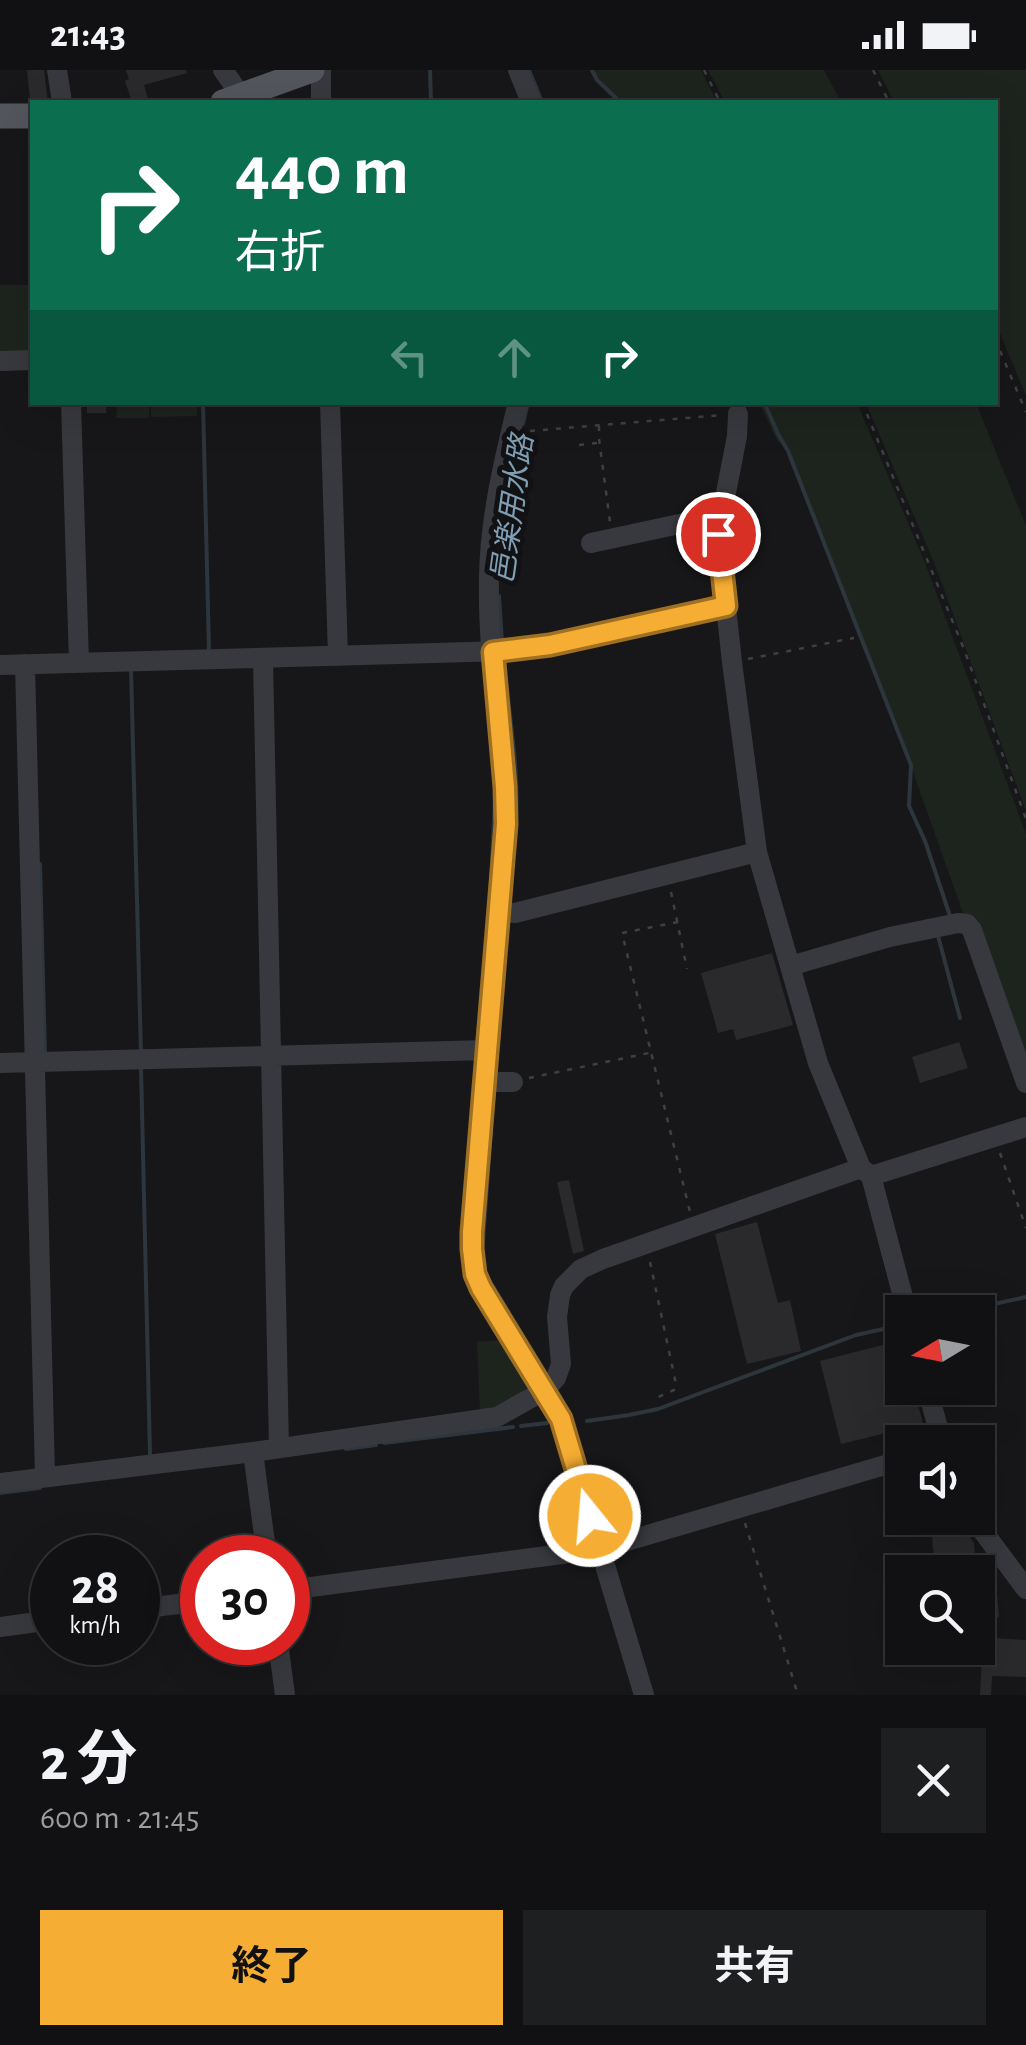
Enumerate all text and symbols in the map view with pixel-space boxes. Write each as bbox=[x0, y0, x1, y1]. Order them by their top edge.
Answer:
text: 21:43 bbox=[50, 16, 126, 54]
text: 440 m bbox=[235, 137, 409, 207]
icon: right bbox=[70, 140, 200, 270]
text: 右折 bbox=[235, 231, 325, 276]
icon: left bbox=[382, 330, 437, 385]
icon: ahead bbox=[487, 330, 542, 385]
icon: right bbox=[592, 330, 647, 385]
water label: 邑楽用水路 bbox=[486, 430, 539, 585]
pin bbox=[676, 492, 761, 577]
icon: arrive bbox=[691, 507, 746, 562]
north arrow bbox=[885, 1295, 995, 1405]
map controls bbox=[885, 1295, 995, 1665]
button: sound bbox=[885, 1425, 995, 1535]
position arrow bbox=[538, 1464, 642, 1568]
speed limit sign: 30 bbox=[180, 1535, 310, 1665]
button: search bbox=[885, 1555, 995, 1665]
text: 28 bbox=[71, 1563, 119, 1613]
text: km/h bbox=[69, 1613, 121, 1638]
button: close bbox=[881, 1728, 986, 1833]
text: 2 分 bbox=[40, 1731, 137, 1791]
text: 600 m · 21:45 bbox=[40, 1802, 199, 1834]
button: 終了 bbox=[40, 1910, 503, 2025]
button: 共有 bbox=[523, 1910, 986, 2025]

